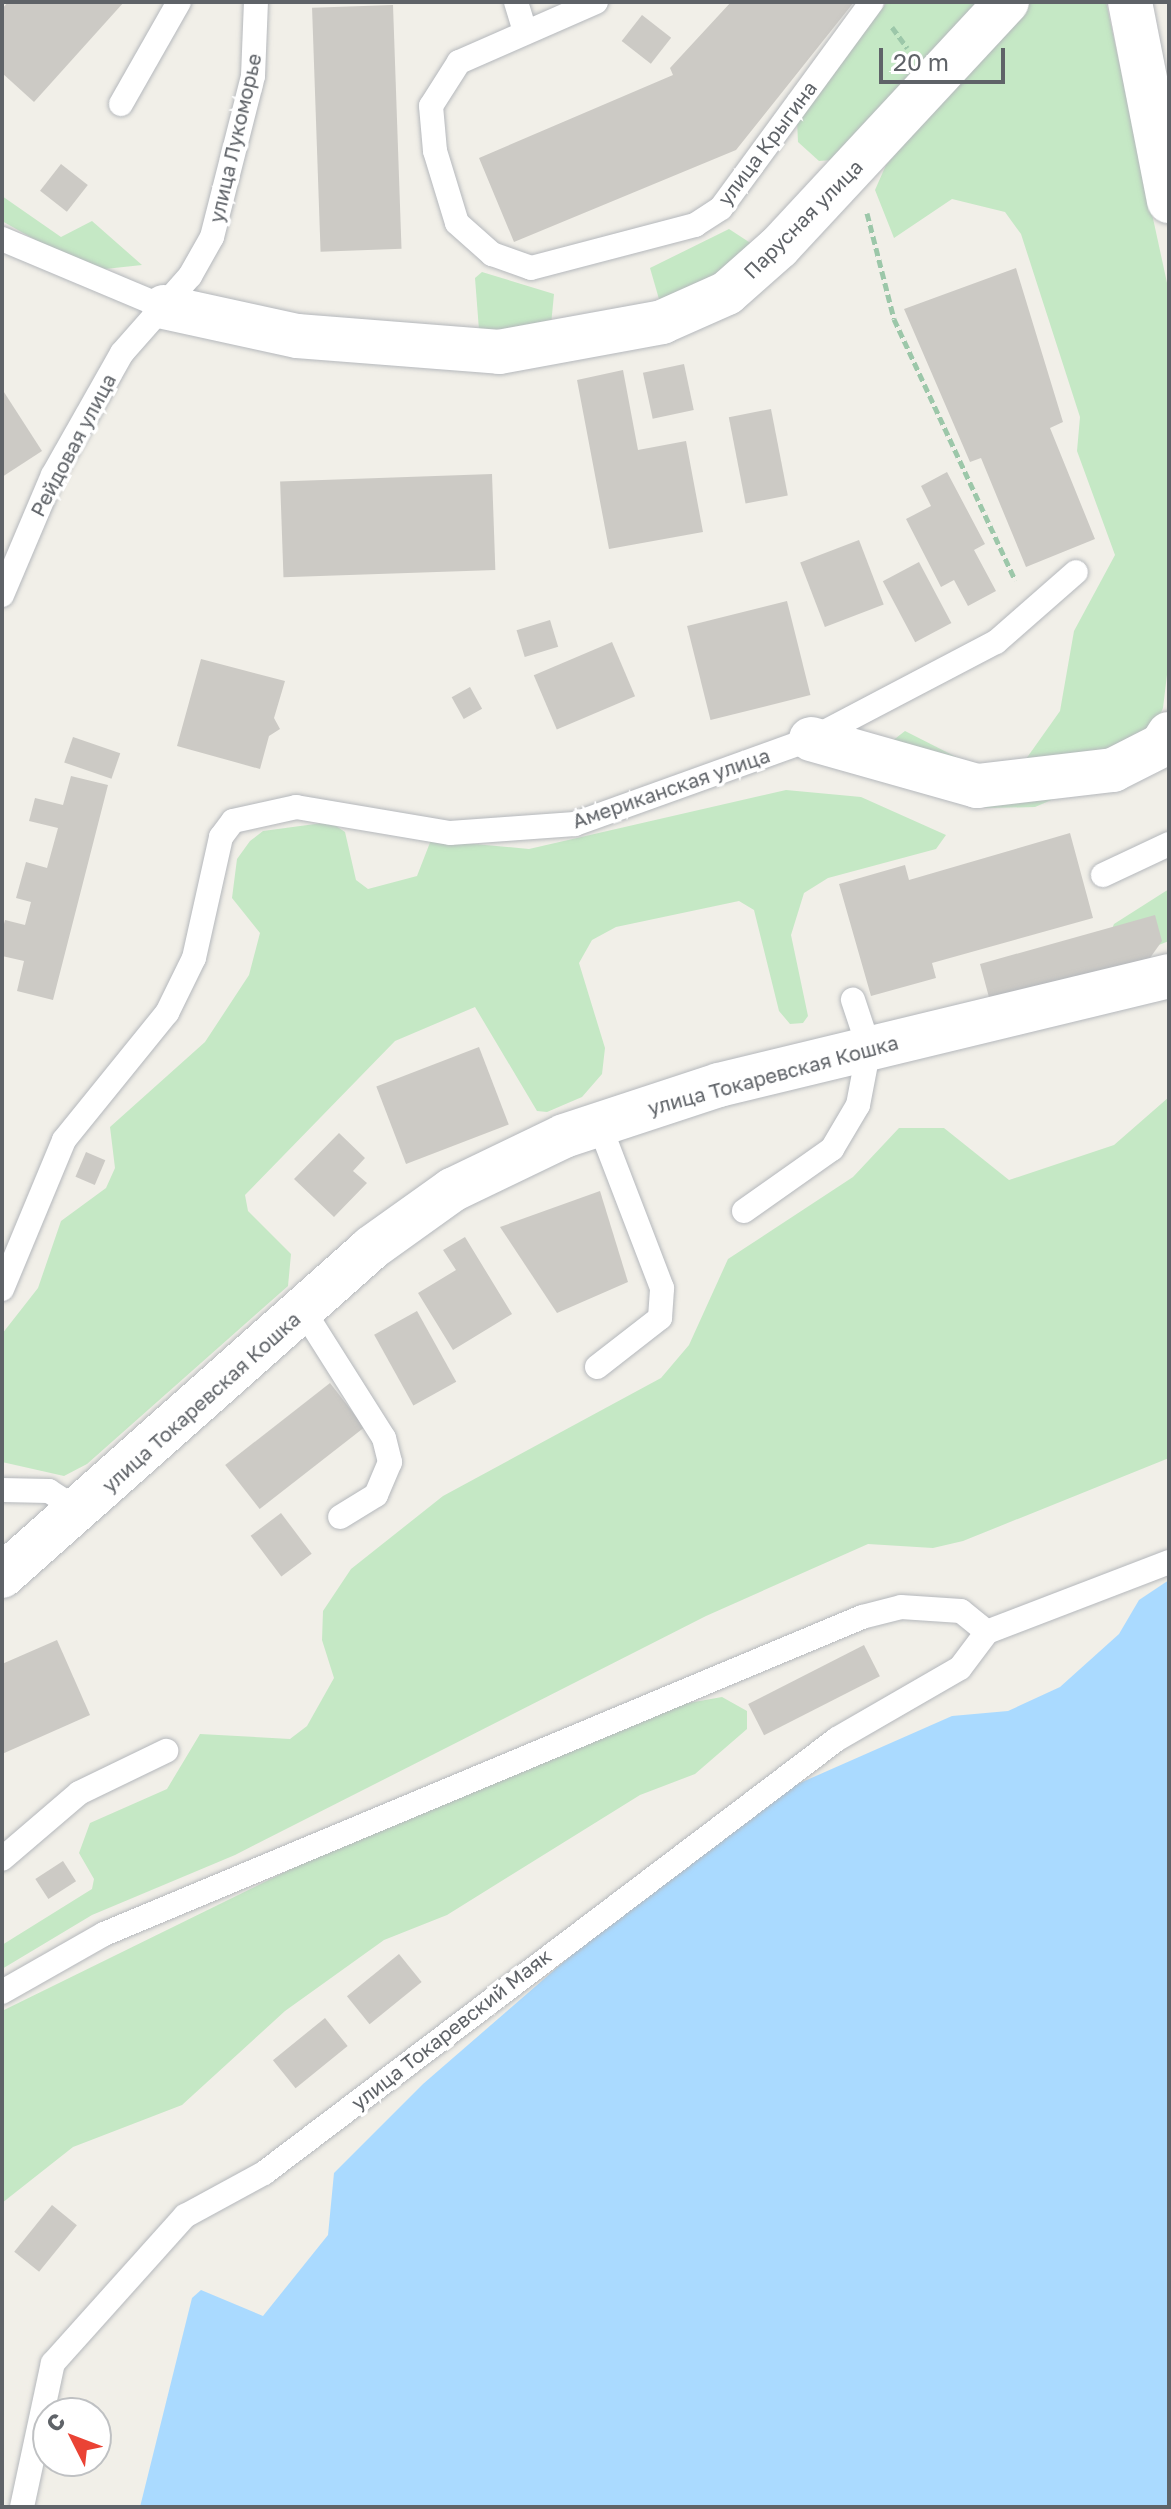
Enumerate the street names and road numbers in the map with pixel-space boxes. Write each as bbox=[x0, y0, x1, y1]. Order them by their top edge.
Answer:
street label: улица Лукоморье bbox=[204, 51, 266, 225]
street label: улица Крыгина bbox=[712, 76, 822, 210]
street label: Парусная улица bbox=[739, 155, 867, 283]
street label: Рейдовая улица bbox=[25, 369, 121, 521]
street label: Американская улица bbox=[569, 743, 773, 833]
street label: улица Токаревская Кошка bbox=[645, 1030, 901, 1120]
street label: улица Токаревская Кошка bbox=[97, 1307, 305, 1497]
street label: улица Токаревский Маяк bbox=[346, 1943, 556, 2115]

